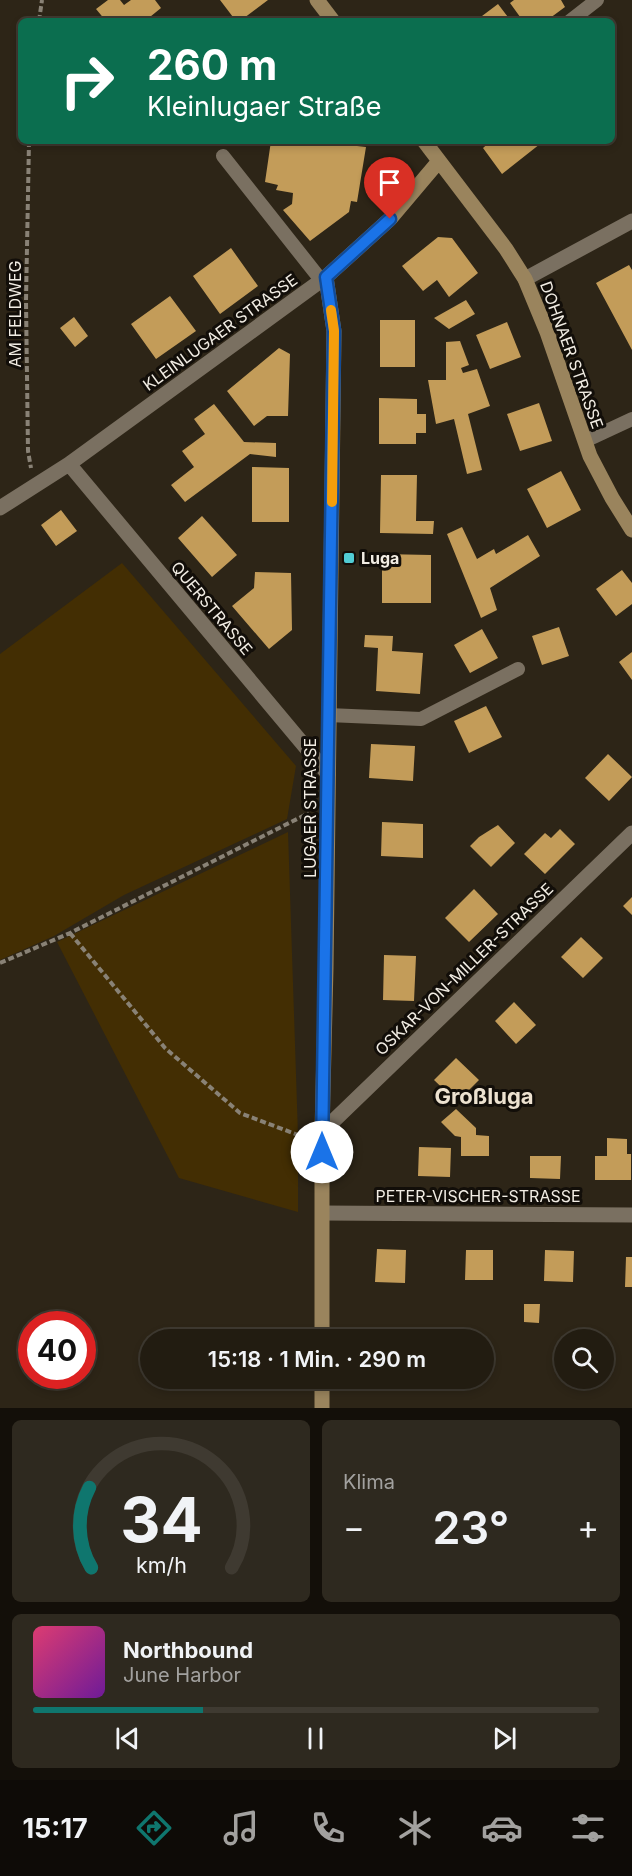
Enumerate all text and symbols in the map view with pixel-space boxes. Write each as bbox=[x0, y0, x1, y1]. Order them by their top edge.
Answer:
text: 260 m bbox=[147, 39, 277, 90]
icon: right bbox=[48, 42, 126, 120]
text: Kleinlugaer Straße bbox=[147, 90, 382, 123]
pin bbox=[364, 157, 415, 219]
icon: arrive bbox=[373, 166, 406, 199]
street label: AM FELDWEG bbox=[5, 261, 25, 367]
street label: KLEINLUGAER STRASSE bbox=[139, 269, 301, 395]
street label: DOHNAER STRASSE bbox=[536, 279, 608, 431]
place label: Luga bbox=[361, 548, 399, 568]
marker: Luga bbox=[342, 551, 356, 565]
street label: QUERSTRASSE bbox=[167, 557, 257, 659]
street label: LUGAER STRASSE bbox=[300, 738, 320, 878]
street label: OSKAR-VON-MILLER-STRASSE bbox=[371, 879, 557, 1059]
district label: Großluga bbox=[434, 1083, 534, 1109]
position arrow bbox=[290, 1120, 354, 1184]
street label: PETER-VISCHER-STRASSE bbox=[375, 1186, 581, 1206]
speed limit sign: 40 bbox=[18, 1311, 96, 1389]
map controls bbox=[554, 1329, 614, 1389]
button: search bbox=[554, 1329, 614, 1389]
text: 15:18 · 1 Min. · 290 m bbox=[208, 1346, 426, 1372]
text: Klima bbox=[343, 1470, 395, 1494]
text: 34 bbox=[120, 1482, 202, 1557]
text: 23° bbox=[433, 1500, 509, 1555]
text: − bbox=[343, 1507, 365, 1547]
text: + bbox=[577, 1507, 599, 1547]
text: km/h bbox=[136, 1552, 186, 1578]
text: Northbound bbox=[123, 1637, 253, 1663]
text: June Harbor bbox=[123, 1663, 241, 1687]
icon: previous bbox=[111, 1722, 144, 1755]
icon: pause bbox=[299, 1722, 332, 1755]
icon: next bbox=[488, 1722, 521, 1755]
icon: directions bbox=[133, 1807, 175, 1849]
icon: music bbox=[220, 1807, 262, 1849]
icon: phone bbox=[307, 1807, 349, 1849]
icon: climate bbox=[394, 1807, 436, 1849]
icon: car bbox=[481, 1807, 523, 1849]
icon: filters bbox=[567, 1807, 609, 1849]
text: 15:17 bbox=[22, 1812, 88, 1845]

